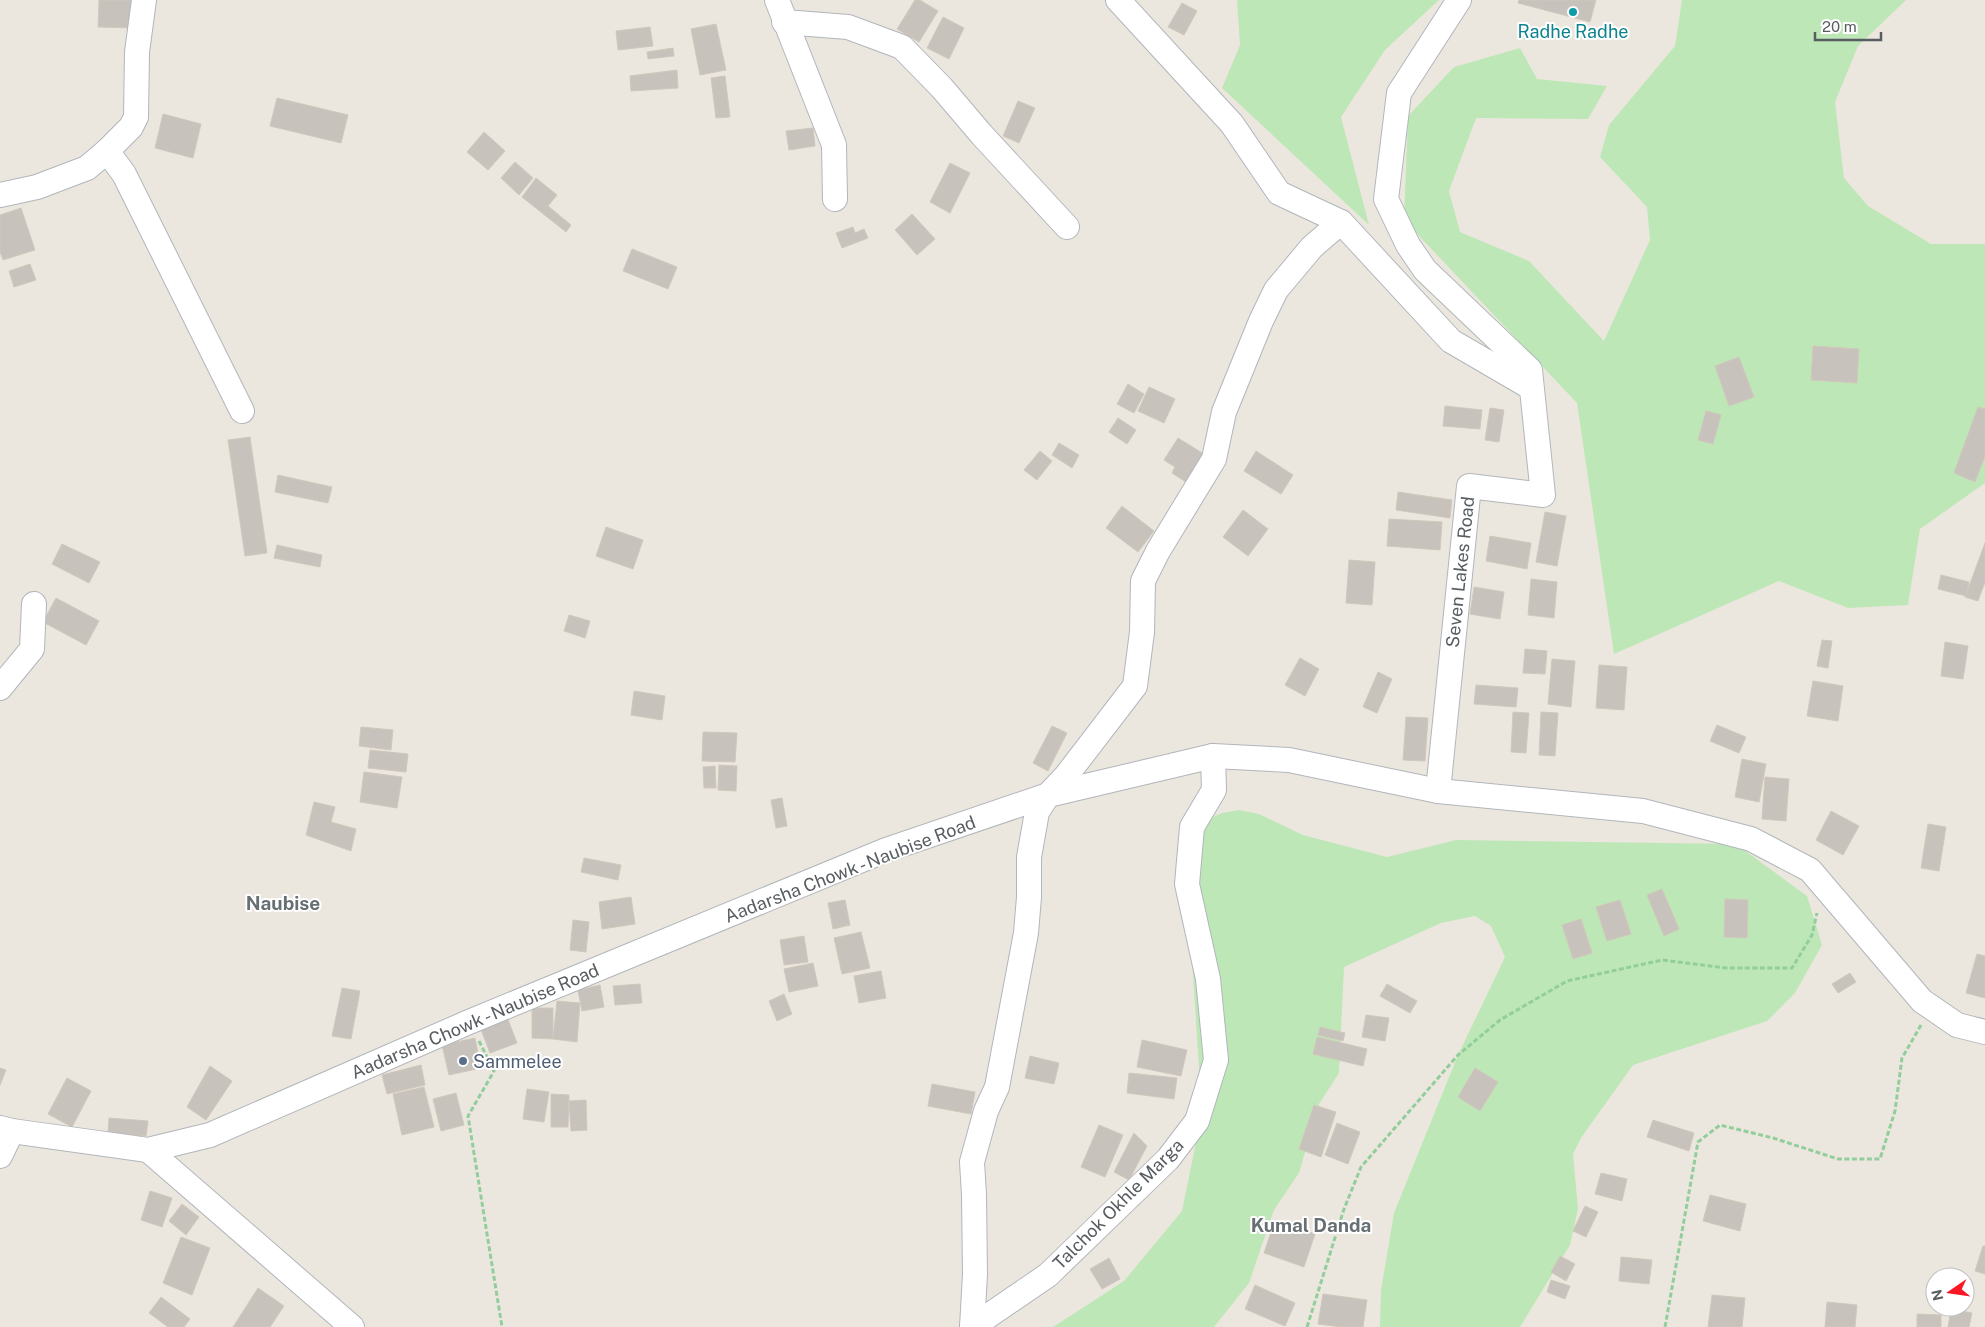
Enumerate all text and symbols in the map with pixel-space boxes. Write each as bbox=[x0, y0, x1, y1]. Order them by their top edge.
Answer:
marker: Radhe Radhe bbox=[1567, 6, 1579, 18]
scale bar bbox=[1815, 10, 1881, 42]
text: 20 m bbox=[1822, 18, 1857, 35]
place label: Radhe Radhe bbox=[1517, 21, 1629, 42]
street label: Seven Lakes Road bbox=[1442, 495, 1478, 649]
street label: Aadarsha Chowk - Naubise Road bbox=[722, 811, 978, 927]
district label: Naubise bbox=[246, 892, 320, 914]
street label: Aadarsha Chowk - Naubise Road bbox=[348, 959, 602, 1083]
place label: Sammelee bbox=[473, 1051, 562, 1072]
marker: Sammelee bbox=[457, 1055, 469, 1067]
street label: Talchok Okhle Marga bbox=[1048, 1134, 1188, 1274]
district label: Kumal Danda bbox=[1251, 1214, 1371, 1236]
north arrow bbox=[1925, 1267, 1975, 1317]
text: N bbox=[1928, 1288, 1946, 1302]

